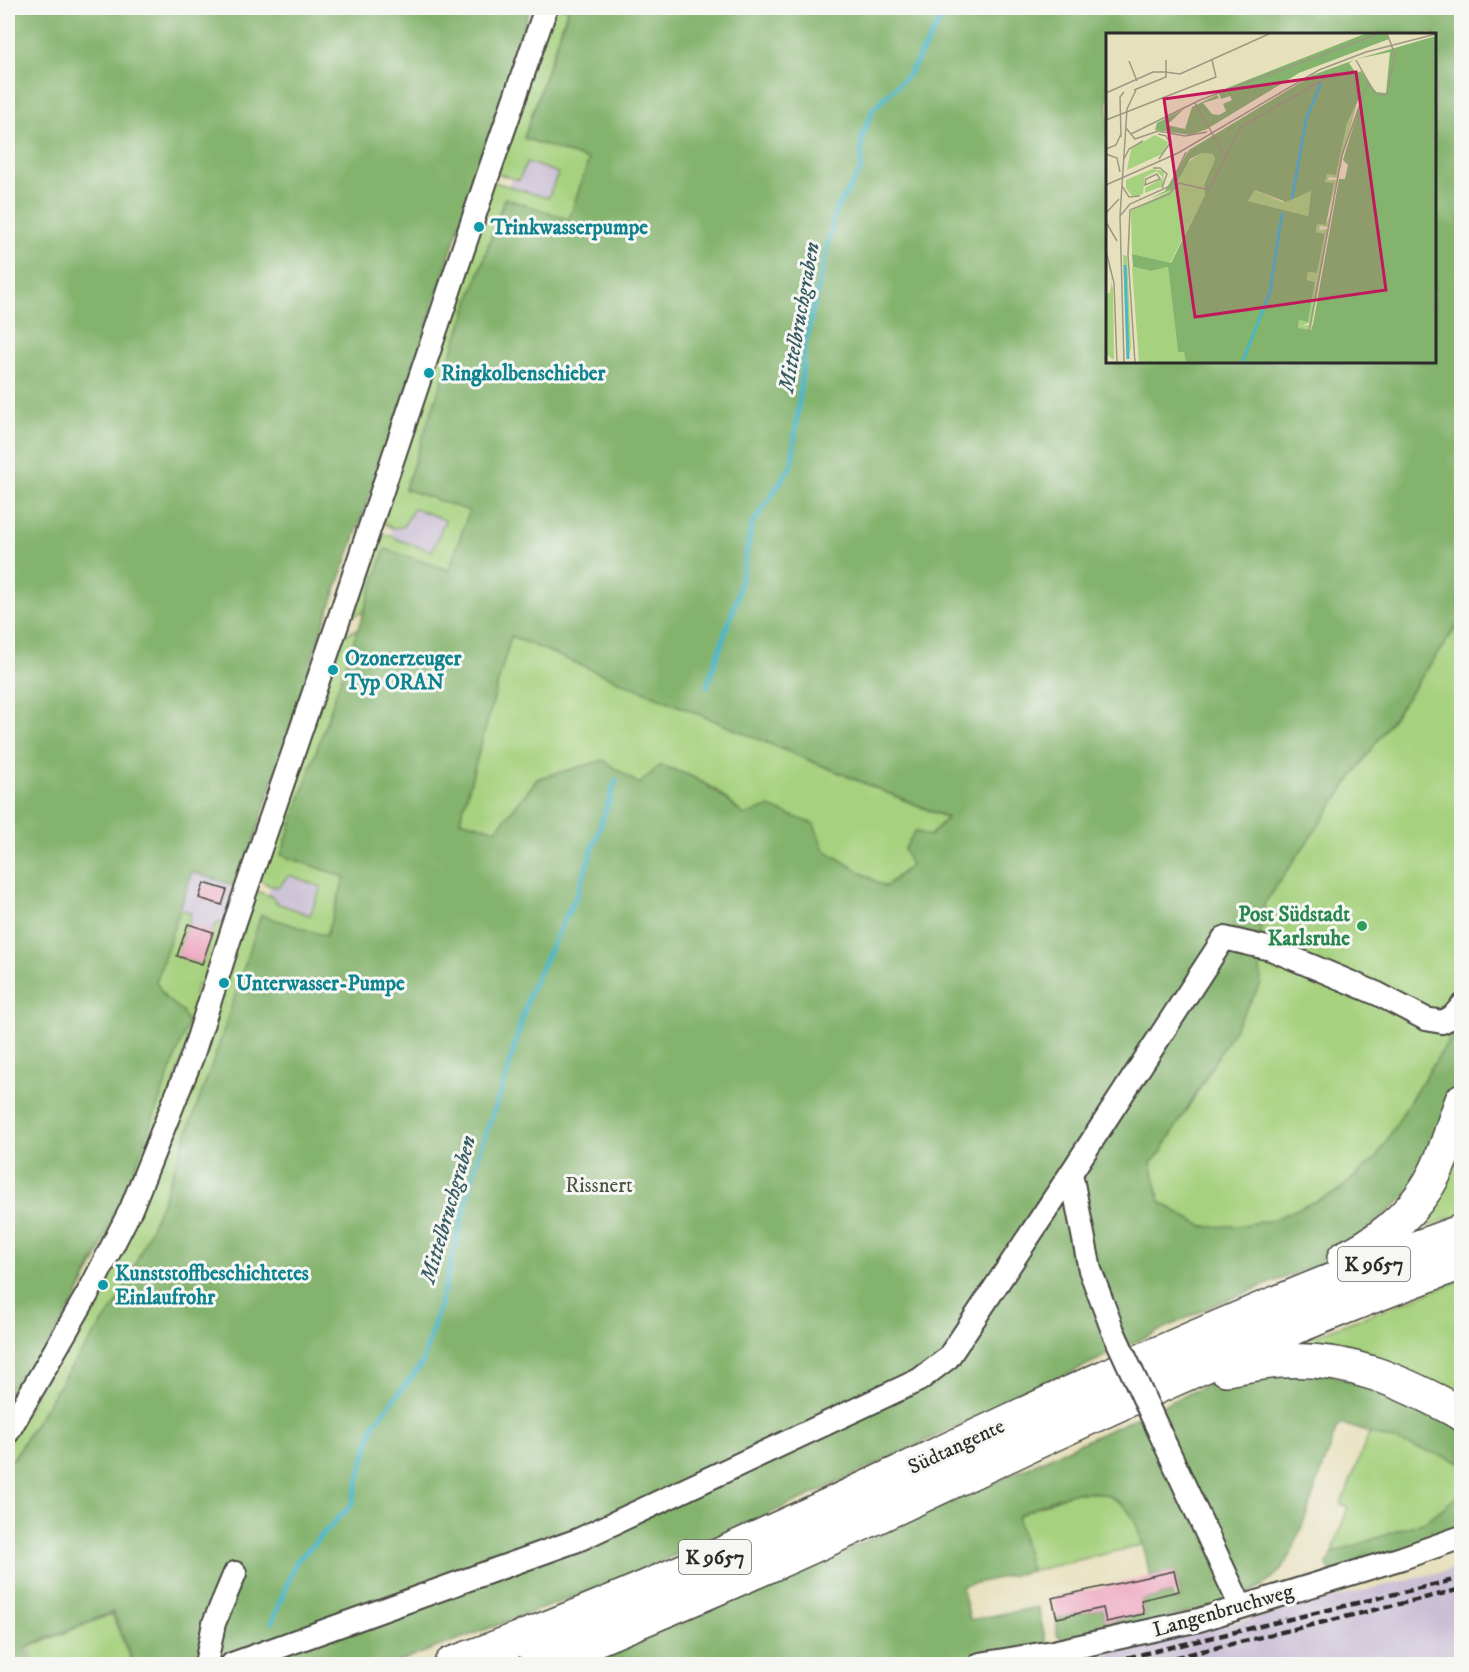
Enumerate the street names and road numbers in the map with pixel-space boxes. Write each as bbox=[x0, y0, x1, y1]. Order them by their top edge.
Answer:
road number: K 9657 bbox=[1338, 1247, 1410, 1281]
street label: Südtangente bbox=[904, 1413, 1009, 1481]
road number: K 9657 bbox=[679, 1540, 751, 1574]
street label: Langenbruchweg bbox=[1150, 1578, 1297, 1643]

